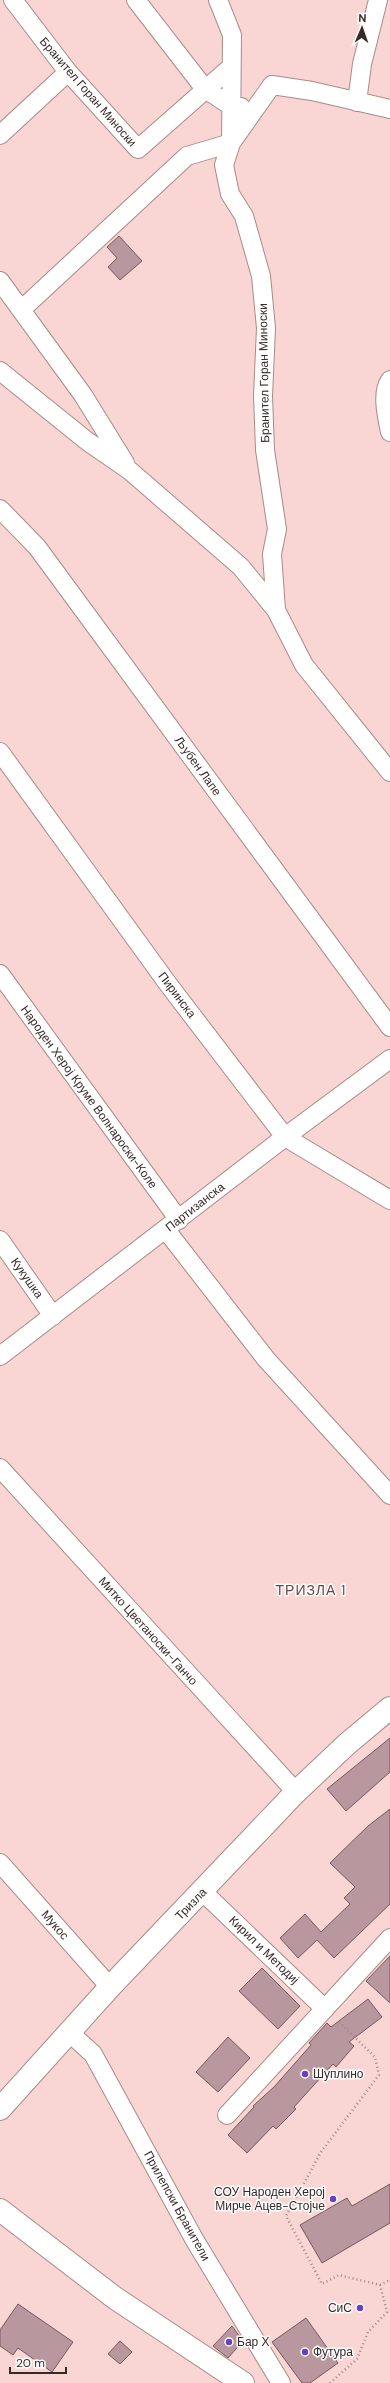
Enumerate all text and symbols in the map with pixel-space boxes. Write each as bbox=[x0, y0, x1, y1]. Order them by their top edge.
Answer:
north arrow bbox=[342, 8, 382, 48]
text: N bbox=[358, 11, 367, 25]
street label: Бранител Горан Миноски bbox=[36, 34, 140, 150]
street label: Бранител Горан Миноски bbox=[255, 303, 273, 443]
street label: Љубен Лапе bbox=[171, 733, 225, 799]
street label: Пиринска bbox=[155, 969, 200, 1021]
street label: Народен Херој Круме Волнароски-Коле bbox=[17, 1002, 161, 1192]
street label: Партизанска bbox=[162, 1179, 228, 1235]
street label: Кукушка bbox=[7, 1254, 47, 1302]
street label: Митко Цветаноски-Ганчо bbox=[95, 1573, 201, 1689]
district label: ТРИЗЛА 1 bbox=[276, 1581, 346, 1599]
street label: Тризла bbox=[172, 1884, 211, 1924]
street label: Мукос bbox=[38, 1907, 72, 1943]
street label: Кирил и Методиј bbox=[225, 1912, 303, 1988]
place label: Шуплино bbox=[313, 2066, 364, 2082]
marker: Шуплино bbox=[300, 2069, 310, 2079]
street label: Прилепски Бранители bbox=[140, 2148, 214, 2264]
place label: СОУ Народен Херој Мирче Ацев-Стојче bbox=[214, 2184, 325, 2214]
marker: СОУ Народен Херој Мирче Ацев-Стојче bbox=[328, 2194, 338, 2204]
place label: СиС bbox=[328, 2300, 352, 2316]
marker: СиС bbox=[355, 2303, 365, 2313]
place label: Бар Х bbox=[237, 2334, 269, 2350]
marker: Бар Х bbox=[224, 2337, 234, 2347]
place label: Футура bbox=[313, 2344, 353, 2360]
marker: Футура bbox=[300, 2347, 310, 2357]
scale bar bbox=[10, 2349, 66, 2375]
text: 20 m bbox=[16, 2355, 45, 2371]

